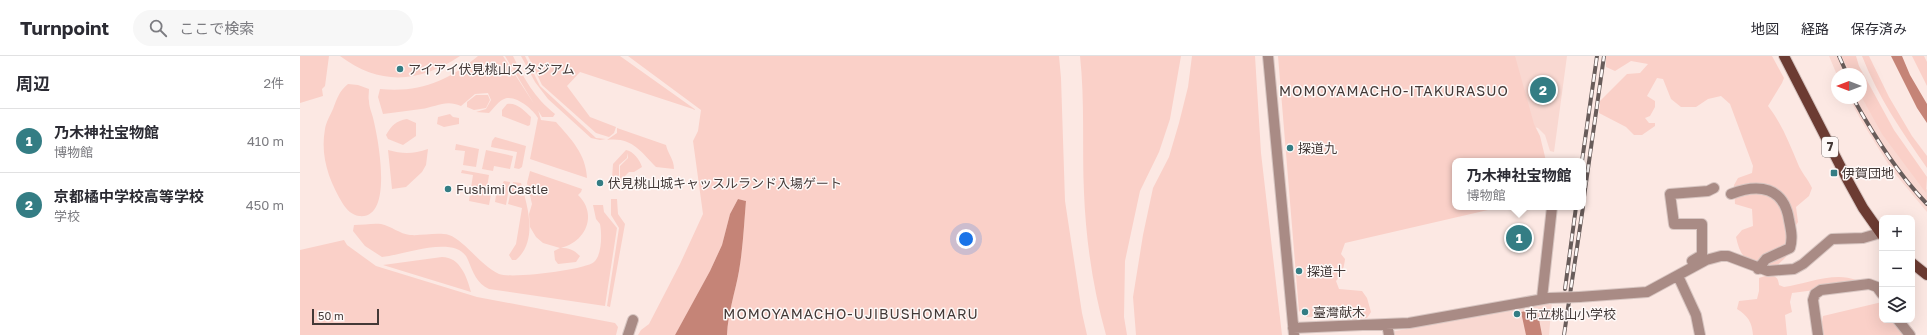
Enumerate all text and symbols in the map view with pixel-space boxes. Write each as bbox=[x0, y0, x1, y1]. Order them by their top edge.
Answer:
search box bbox=[133, 10, 413, 46]
text: Turnpoint bbox=[20, 16, 109, 39]
icon: search bbox=[147, 17, 169, 39]
text: ここで検索 bbox=[179, 19, 254, 37]
text: 地図 bbox=[1751, 20, 1779, 37]
text: 経路 bbox=[1801, 20, 1829, 37]
text: 保存済み bbox=[1851, 20, 1907, 37]
place label: アイアイ伏見桃山スタジアム bbox=[408, 61, 575, 77]
marker: アイアイ伏見桃山スタジアム bbox=[395, 64, 405, 74]
north arrow bbox=[1831, 68, 1867, 104]
text: 周辺 bbox=[16, 73, 50, 94]
text: 2件 bbox=[263, 75, 284, 91]
pin: 2 bbox=[1530, 75, 1556, 105]
district label: MOMOYAMACHO-ITAKURASUO bbox=[1279, 82, 1509, 99]
text: 乃木神社宝物館 bbox=[54, 123, 159, 141]
text: 1 bbox=[26, 133, 32, 149]
text: 410 m bbox=[247, 133, 284, 149]
road number: 7 bbox=[1822, 137, 1838, 157]
place label: 探道九 bbox=[1298, 140, 1337, 156]
marker: 探道九 bbox=[1285, 143, 1295, 153]
text: 博物館 bbox=[54, 144, 93, 160]
popup bbox=[1452, 158, 1586, 210]
place label: 伊賀団地 bbox=[1842, 165, 1894, 181]
text: 乃木神社宝物館 bbox=[1466, 166, 1572, 184]
marker: 伊賀団地 bbox=[1829, 168, 1839, 178]
place label: 伏見桃山城キャッスルランド入場ゲート bbox=[608, 175, 842, 191]
marker: 伏見桃山城キャッスルランド入場ゲート bbox=[595, 178, 605, 188]
place label: Fushimi Castle bbox=[456, 181, 548, 197]
marker: Fushimi Castle bbox=[443, 184, 453, 194]
text: 京都橘中学校高等学校 bbox=[54, 187, 204, 205]
text: 博物館 bbox=[1466, 187, 1506, 203]
text: 2 bbox=[25, 197, 33, 213]
text: 450 m bbox=[246, 197, 284, 213]
text: 学校 bbox=[54, 208, 80, 224]
map controls bbox=[1879, 215, 1915, 323]
button: + bbox=[1879, 215, 1915, 251]
pin: 1 bbox=[1506, 223, 1532, 253]
your location bbox=[956, 229, 976, 249]
button: − bbox=[1879, 251, 1915, 287]
place label: 探道十 bbox=[1307, 263, 1346, 279]
marker: 探道十 bbox=[1294, 266, 1304, 276]
button: layers bbox=[1879, 287, 1915, 323]
place label: 臺灣献木 bbox=[1313, 304, 1365, 320]
district label: MOMOYAMACHO-UJIBUSHOMARU bbox=[723, 305, 979, 322]
place label: 市立桃山小学校 bbox=[1525, 306, 1616, 322]
scale bar bbox=[312, 307, 379, 326]
marker: 臺灣献木 bbox=[1300, 307, 1310, 317]
text: 50 m bbox=[318, 309, 344, 322]
marker: 市立桃山小学校 bbox=[1512, 309, 1522, 319]

